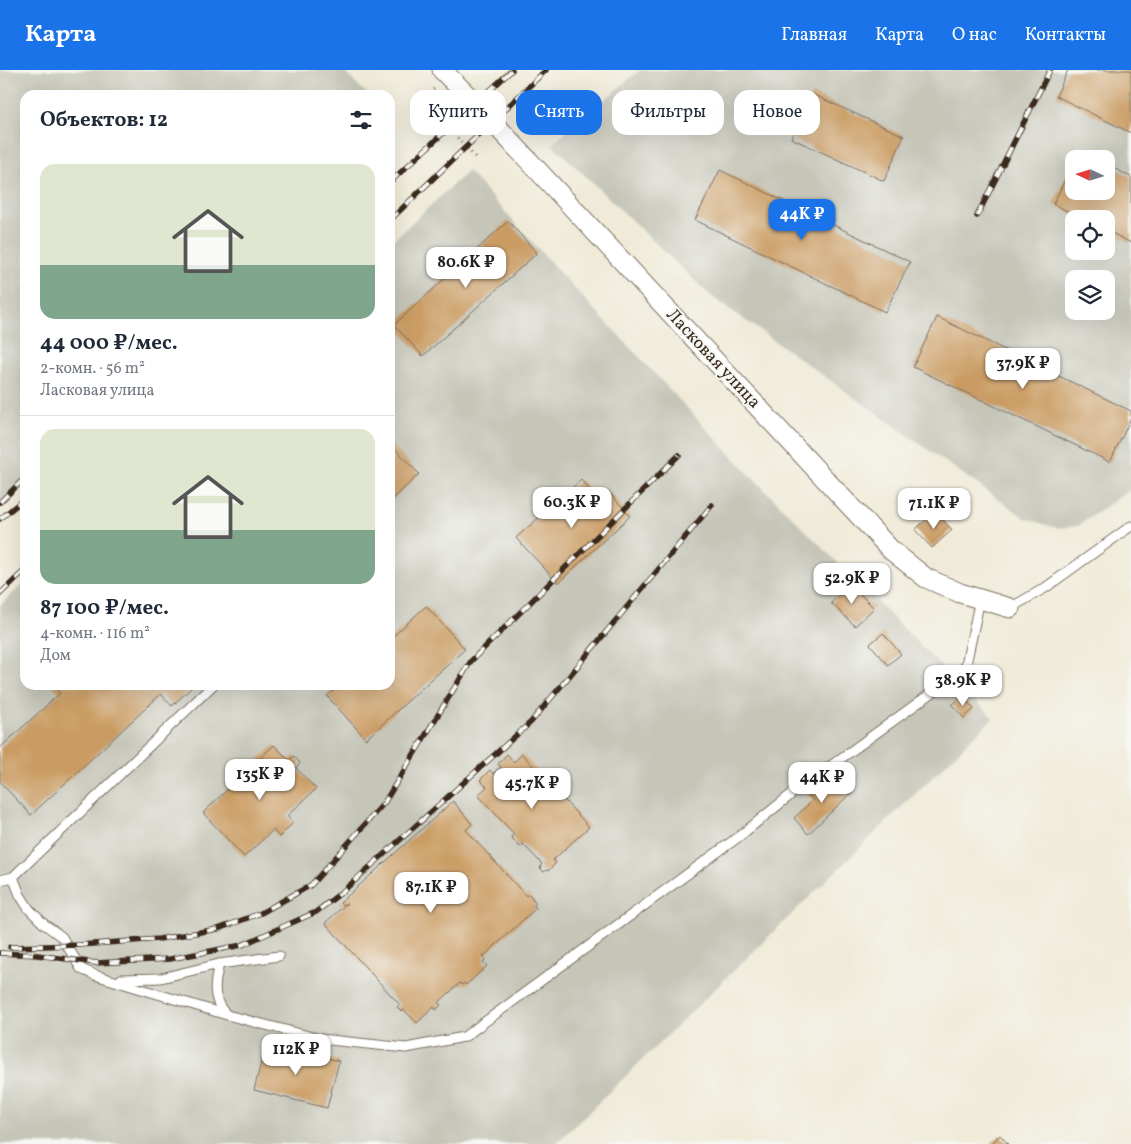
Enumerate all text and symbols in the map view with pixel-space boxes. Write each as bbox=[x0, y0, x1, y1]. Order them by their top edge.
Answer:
text: Карта bbox=[25, 18, 96, 52]
text: Главная bbox=[781, 23, 847, 48]
text: Карта bbox=[875, 23, 924, 48]
text: О нас bbox=[952, 23, 997, 48]
text: Контакты bbox=[1025, 23, 1106, 48]
chip: Купить bbox=[410, 90, 506, 135]
chip: Снять bbox=[516, 90, 602, 135]
chip: Фильтры bbox=[612, 90, 724, 135]
chip: Новое bbox=[734, 90, 820, 135]
text: Объектов: 12 bbox=[40, 106, 168, 135]
icon: filters bbox=[347, 106, 375, 134]
north arrow bbox=[1065, 150, 1115, 200]
map controls bbox=[1065, 150, 1115, 320]
icon: home bbox=[163, 196, 253, 286]
pin: 44K ₽ bbox=[767, 198, 837, 241]
text: 44K ₽ bbox=[779, 204, 825, 226]
button: locate bbox=[1065, 210, 1115, 260]
pin: 80.6K ₽ bbox=[420, 246, 512, 289]
text: 80.6K ₽ bbox=[437, 252, 495, 274]
button: layers bbox=[1065, 270, 1115, 320]
street label: Ласковая улица bbox=[660, 303, 766, 415]
text: 44 000 ₽/мес. bbox=[40, 329, 178, 358]
pin: 37.9K ₽ bbox=[977, 348, 1069, 390]
text: 37.9K ₽ bbox=[996, 353, 1050, 375]
text: 2-комн. · 56 m² bbox=[40, 358, 145, 380]
text: Ласковая улица bbox=[40, 380, 154, 402]
icon: home bbox=[163, 462, 253, 552]
pin: 60.3K ₽ bbox=[526, 486, 618, 529]
pin: 71.1K ₽ bbox=[888, 488, 980, 530]
text: 60.3K ₽ bbox=[544, 492, 600, 514]
text: 71.1K ₽ bbox=[909, 493, 959, 515]
pin: 52.9K ₽ bbox=[806, 562, 898, 605]
text: 52.9K ₽ bbox=[824, 568, 880, 590]
text: 87 100 ₽/мес. bbox=[40, 594, 169, 623]
text: 4-комн. · 116 m² bbox=[40, 623, 150, 645]
text: Дом bbox=[40, 645, 71, 667]
pin: 38.9K ₽ bbox=[917, 664, 1009, 707]
text: 38.9K ₽ bbox=[935, 670, 991, 692]
pin: 135K ₽ bbox=[219, 758, 301, 801]
pin: 44K ₽ bbox=[787, 762, 857, 804]
text: 135K ₽ bbox=[236, 764, 284, 786]
text: 44K ₽ bbox=[799, 767, 845, 789]
pin: 45.7K ₽ bbox=[486, 768, 578, 810]
text: 45.7K ₽ bbox=[505, 773, 559, 795]
pin: 87.1K ₽ bbox=[385, 872, 477, 914]
text: 87.1K ₽ bbox=[405, 877, 457, 899]
pin: 112K ₽ bbox=[255, 1034, 337, 1076]
text: 112K ₽ bbox=[273, 1039, 319, 1061]

